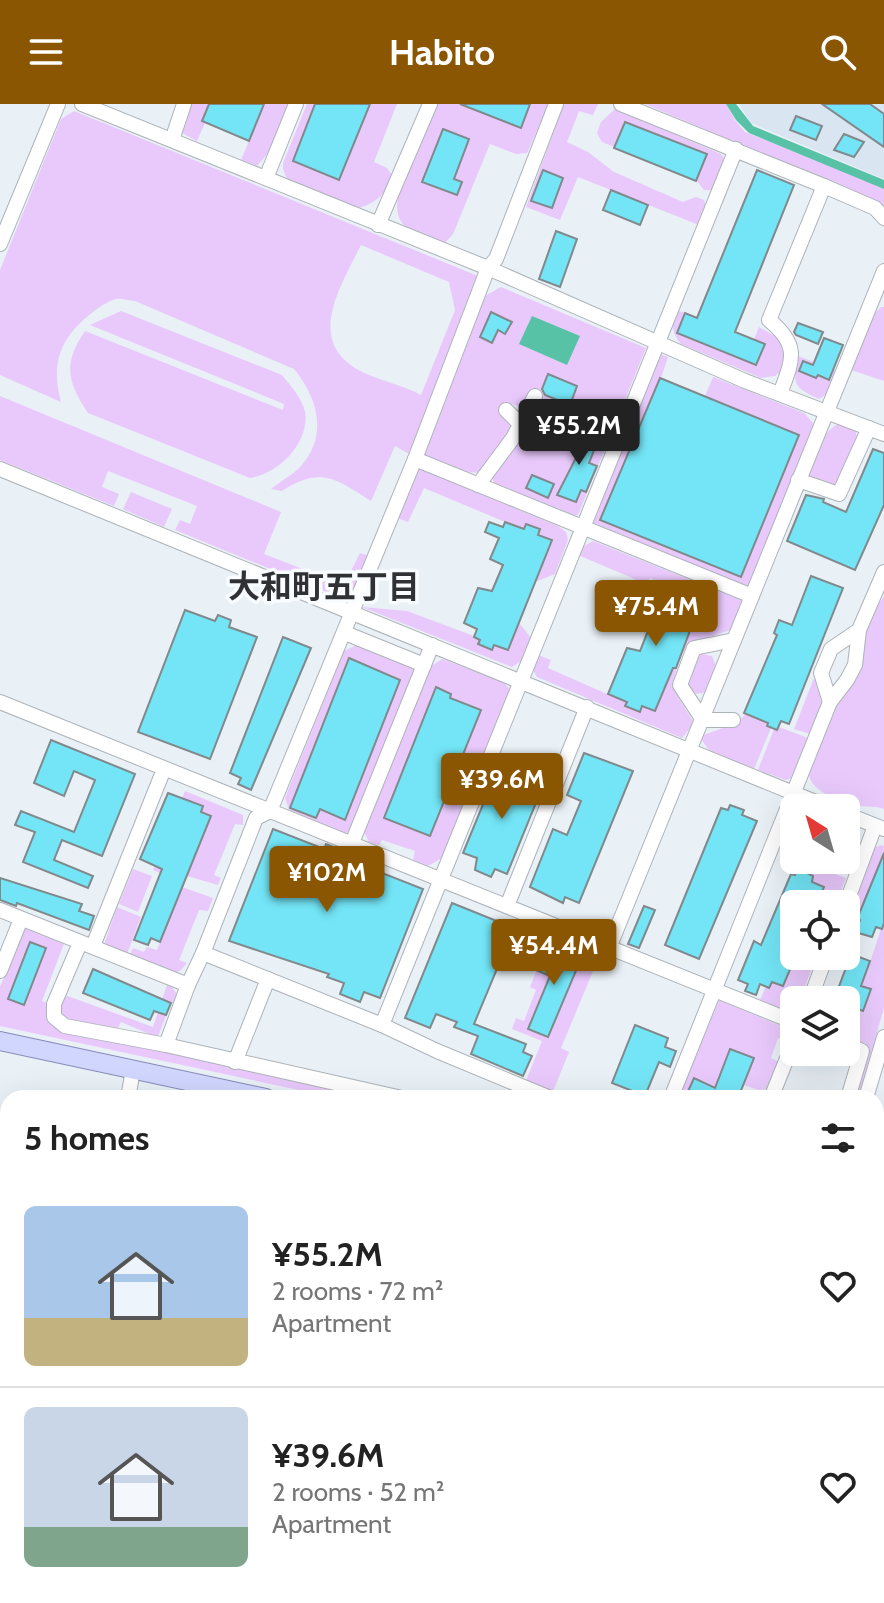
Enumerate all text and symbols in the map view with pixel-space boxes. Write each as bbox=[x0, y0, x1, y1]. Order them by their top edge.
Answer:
icon: menu bbox=[24, 30, 68, 74]
text: Habito bbox=[389, 30, 495, 74]
icon: search bbox=[816, 30, 860, 74]
pin: ¥55.2M bbox=[514, 399, 644, 467]
text: ¥55.2M bbox=[537, 409, 621, 441]
district label: 大和町五丁目 bbox=[228, 567, 420, 606]
pin: ¥75.4M bbox=[591, 580, 721, 648]
text: ¥75.4M bbox=[613, 590, 699, 622]
pin: ¥39.6M bbox=[437, 753, 567, 821]
text: ¥39.6M bbox=[459, 763, 545, 795]
north arrow bbox=[780, 794, 860, 874]
map controls bbox=[780, 794, 860, 1066]
pin: ¥102M bbox=[271, 846, 383, 914]
text: ¥102M bbox=[287, 856, 367, 888]
button: locate bbox=[780, 890, 860, 970]
pin: ¥54.4M bbox=[489, 919, 619, 987]
text: ¥54.4M bbox=[509, 929, 599, 961]
button: layers bbox=[780, 986, 860, 1066]
icon: filters bbox=[816, 1116, 860, 1160]
text: 5 homes bbox=[24, 1117, 149, 1159]
text: ¥55.2M bbox=[272, 1233, 383, 1275]
icon: home bbox=[88, 1238, 184, 1334]
icon: heart bbox=[816, 1264, 860, 1308]
text: 2 rooms · 72 m² bbox=[272, 1275, 443, 1307]
text: Apartment bbox=[272, 1307, 391, 1339]
text: ¥39.6M bbox=[272, 1434, 384, 1476]
icon: home bbox=[88, 1439, 184, 1535]
icon: heart bbox=[816, 1465, 860, 1509]
text: 2 rooms · 52 m² bbox=[272, 1476, 444, 1508]
text: Apartment bbox=[272, 1508, 391, 1540]

